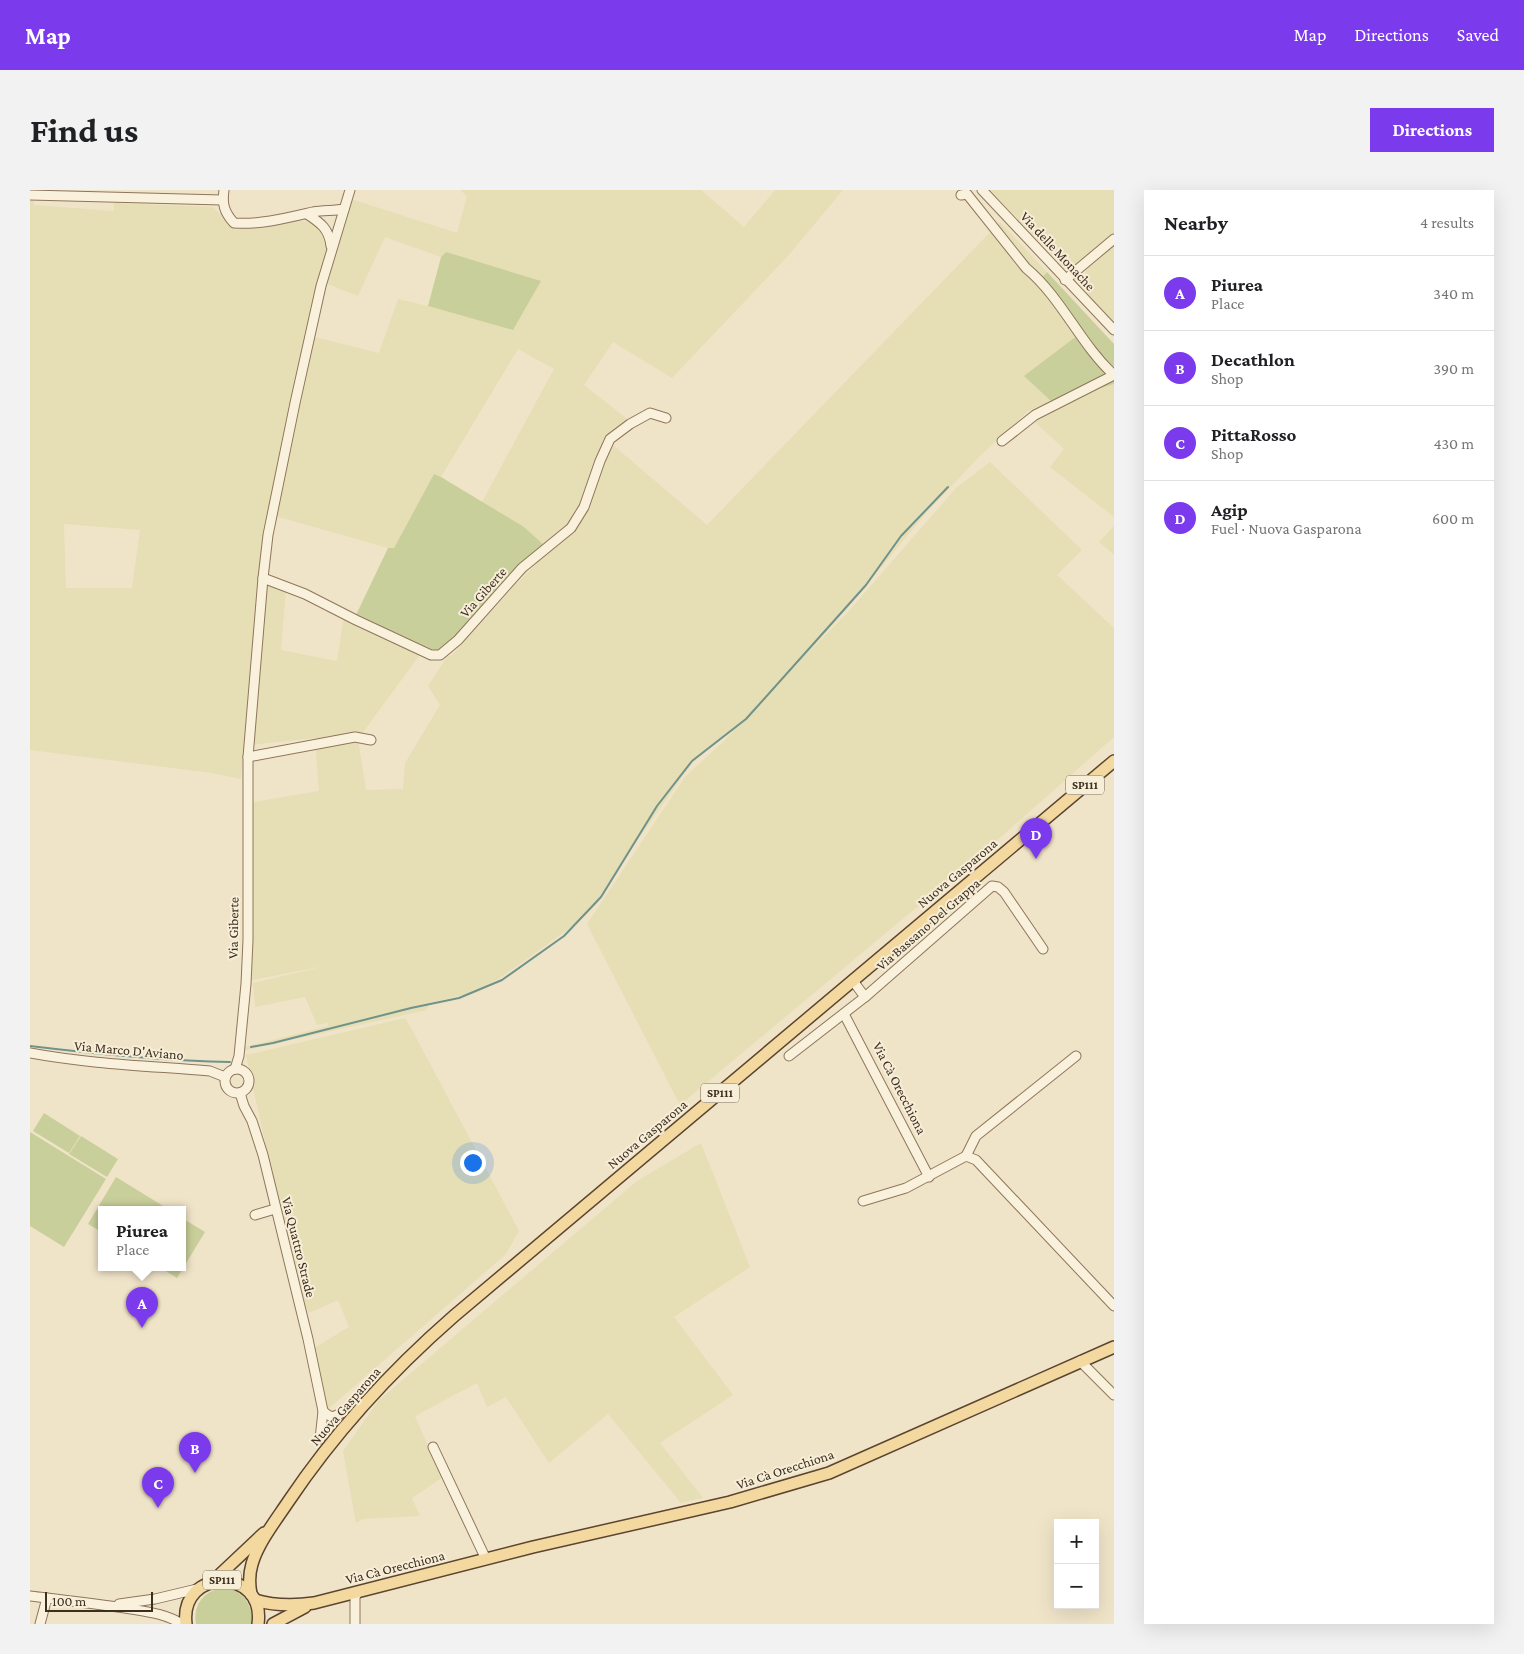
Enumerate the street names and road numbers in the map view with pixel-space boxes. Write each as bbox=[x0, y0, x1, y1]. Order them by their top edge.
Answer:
street label: Via delle Monache bbox=[1017, 208, 1099, 294]
street label: Via Giberte bbox=[456, 564, 510, 620]
road number: SP111 bbox=[1066, 776, 1104, 794]
street label: Nuova Gasparona bbox=[914, 835, 1001, 911]
street label: Via Bassano Del Grappa bbox=[873, 874, 984, 973]
street label: Via Giberte bbox=[224, 897, 242, 959]
street label: Via Marco D'Aviano bbox=[74, 1037, 184, 1063]
street label: Via Cà Orecchiona bbox=[870, 1039, 930, 1137]
road number: SP111 bbox=[701, 1084, 739, 1102]
street label: Nuova Gasparona bbox=[604, 1096, 691, 1172]
street label: Via Quattro Strade bbox=[279, 1195, 319, 1299]
street label: Nuova Gasparona bbox=[306, 1363, 384, 1449]
street label: Via Cà Orecchiona bbox=[734, 1446, 836, 1492]
street label: Via Cà Orecchiona bbox=[344, 1547, 447, 1587]
road number: SP111 bbox=[203, 1570, 241, 1590]

